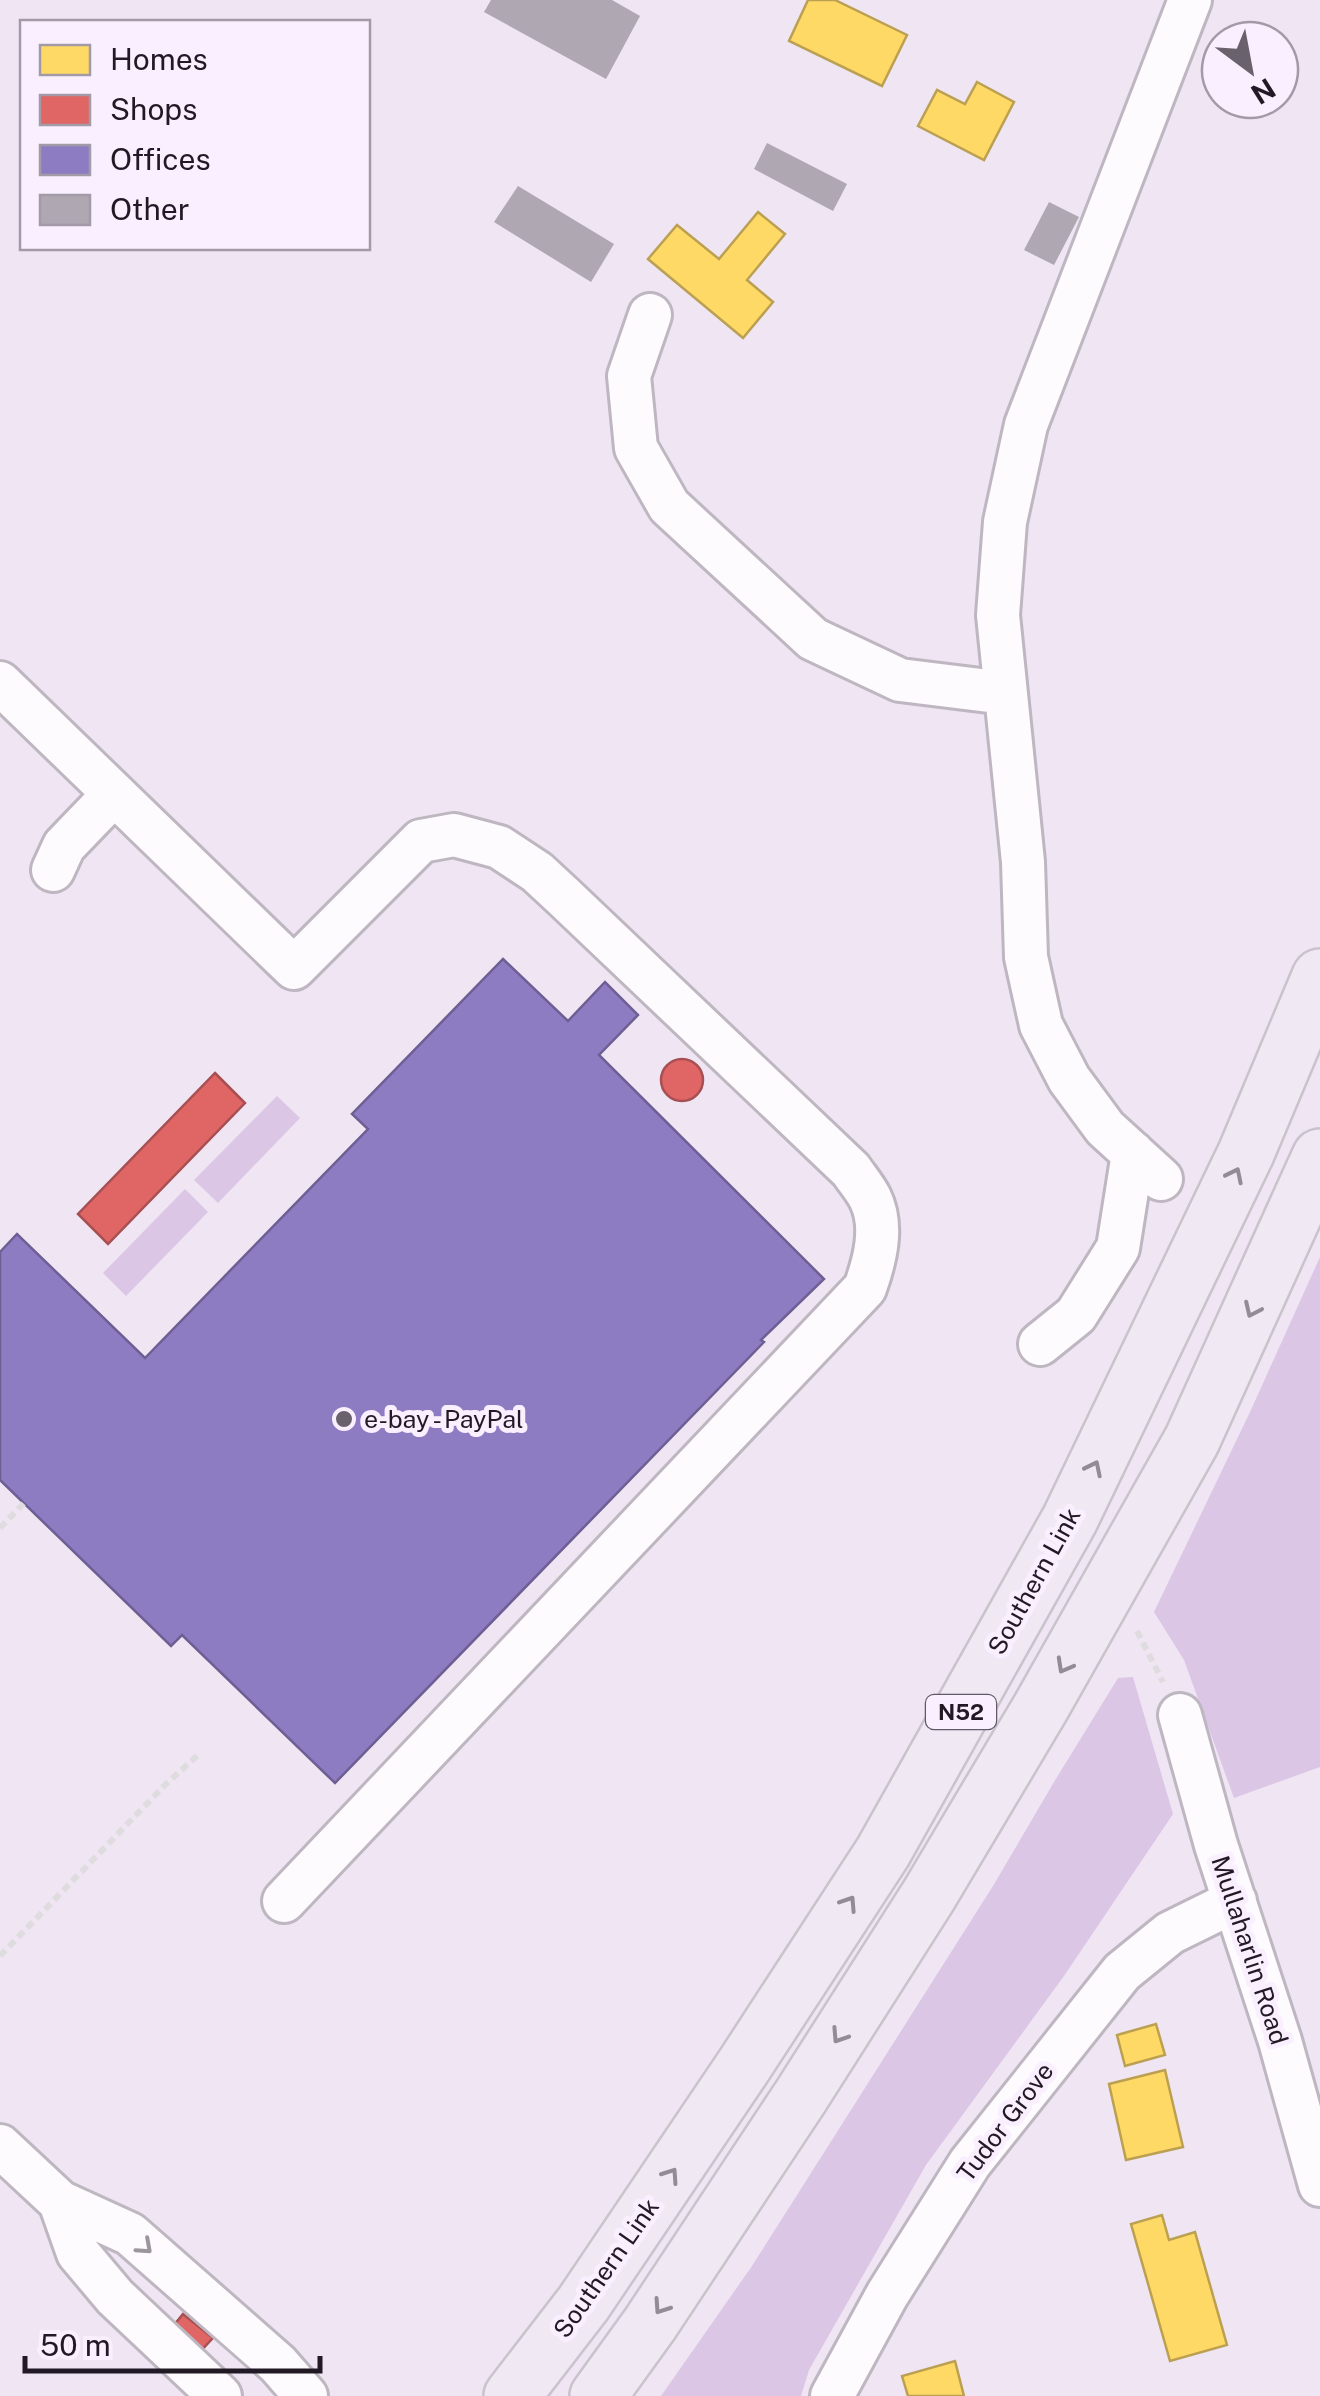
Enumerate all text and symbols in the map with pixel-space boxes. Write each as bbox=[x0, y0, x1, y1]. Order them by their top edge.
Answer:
legend bbox=[20, 20, 370, 250]
north arrow bbox=[1200, 20, 1300, 120]
text: Homes bbox=[110, 41, 208, 77]
text: N bbox=[1245, 72, 1282, 111]
text: Shops bbox=[110, 91, 197, 127]
text: Offices bbox=[110, 141, 211, 177]
text: Other bbox=[110, 191, 190, 227]
one-way arrow bbox=[1223, 1167, 1243, 1185]
one-way arrow bbox=[1244, 1300, 1264, 1318]
place label: e-bay - PayPal bbox=[364, 1404, 524, 1434]
marker: e-bay - PayPal bbox=[333, 1408, 355, 1430]
one-way arrow bbox=[1082, 1460, 1102, 1478]
street label: Southern Link bbox=[981, 1502, 1087, 1660]
one-way arrow bbox=[1057, 1655, 1076, 1673]
road number: N52 bbox=[926, 1695, 996, 1729]
street label: Mullaharlin Road bbox=[1205, 1852, 1295, 2048]
one-way arrow bbox=[837, 1896, 856, 1914]
one-way arrow bbox=[833, 2025, 852, 2043]
street label: Tudor Grove bbox=[951, 2057, 1059, 2187]
one-way arrow bbox=[658, 2167, 677, 2185]
street label: Southern Link bbox=[547, 2193, 665, 2343]
one-way arrow bbox=[133, 2236, 152, 2254]
one-way arrow bbox=[655, 2296, 673, 2315]
scale bar bbox=[25, 2311, 320, 2373]
text: 50 m bbox=[40, 2327, 111, 2363]

